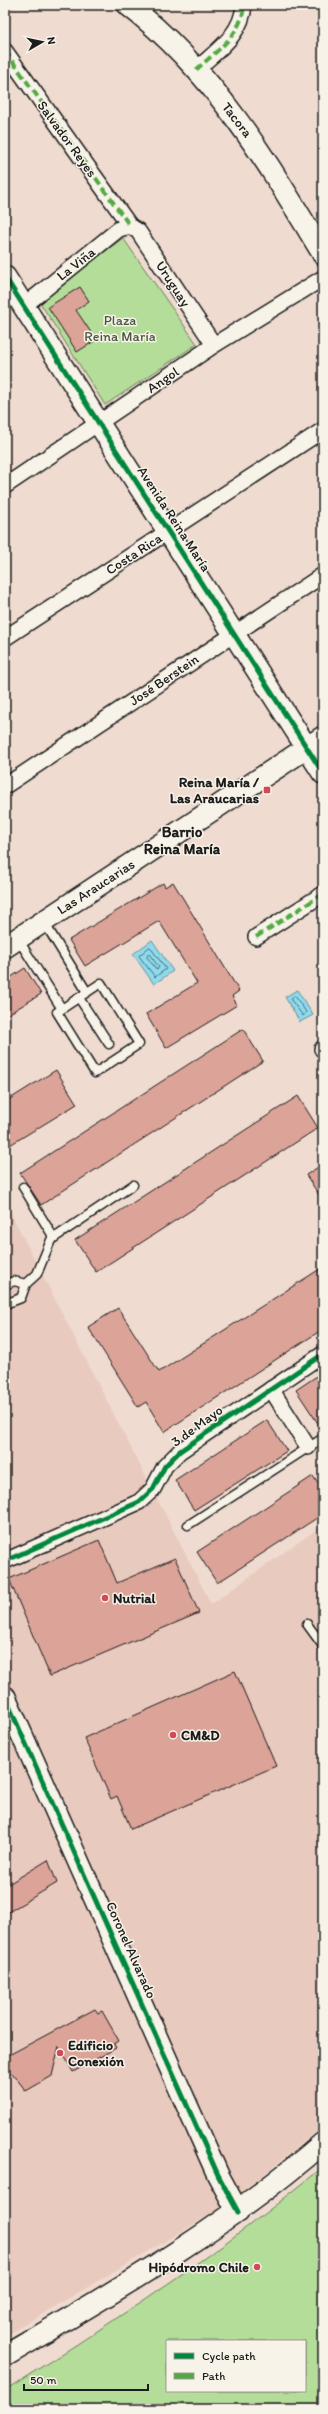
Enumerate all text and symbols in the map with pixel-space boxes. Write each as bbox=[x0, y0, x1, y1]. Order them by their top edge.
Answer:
north arrow bbox=[22, 22, 62, 62]
text: N bbox=[44, 36, 58, 45]
street label: Salvador Reyes bbox=[34, 97, 100, 181]
street label: Tacora bbox=[218, 99, 256, 142]
street label: La Viña bbox=[53, 243, 99, 284]
street label: Uruguay bbox=[152, 258, 194, 310]
park label: Plaza Reina María bbox=[84, 312, 156, 345]
street label: Angol bbox=[144, 363, 182, 397]
street label: Avenida Reina María bbox=[134, 463, 214, 575]
street label: Costa Rica bbox=[103, 529, 166, 578]
street label: José Berstein bbox=[126, 650, 202, 709]
place label: Reina María / Las Araucarias bbox=[170, 774, 260, 807]
marker: Reina María / Las Araucarias bbox=[262, 785, 272, 795]
district label: Barrio Reina María bbox=[144, 823, 221, 858]
street label: Las Araucarias bbox=[54, 856, 138, 918]
street label: 3 de Mayo bbox=[168, 1402, 226, 1450]
place label: Nutrial bbox=[113, 1590, 157, 1607]
marker: Nutrial bbox=[100, 1593, 110, 1603]
place label: CM&D bbox=[181, 1727, 220, 1744]
marker: CM&D bbox=[168, 1730, 178, 1740]
street label: Coronel Alvarado bbox=[102, 1899, 160, 2001]
place label: Edificio Conexión bbox=[68, 2037, 124, 2070]
marker: Edificio Conexión bbox=[55, 2048, 65, 2058]
place label: Hipódromo Chile bbox=[149, 2259, 249, 2276]
marker: Hipódromo Chile bbox=[252, 2262, 262, 2272]
legend bbox=[166, 2340, 306, 2392]
text: Cycle path bbox=[202, 2349, 256, 2363]
scale bar bbox=[24, 2366, 148, 2392]
text: Path bbox=[202, 2369, 225, 2383]
text: 50 m bbox=[30, 2373, 56, 2387]

